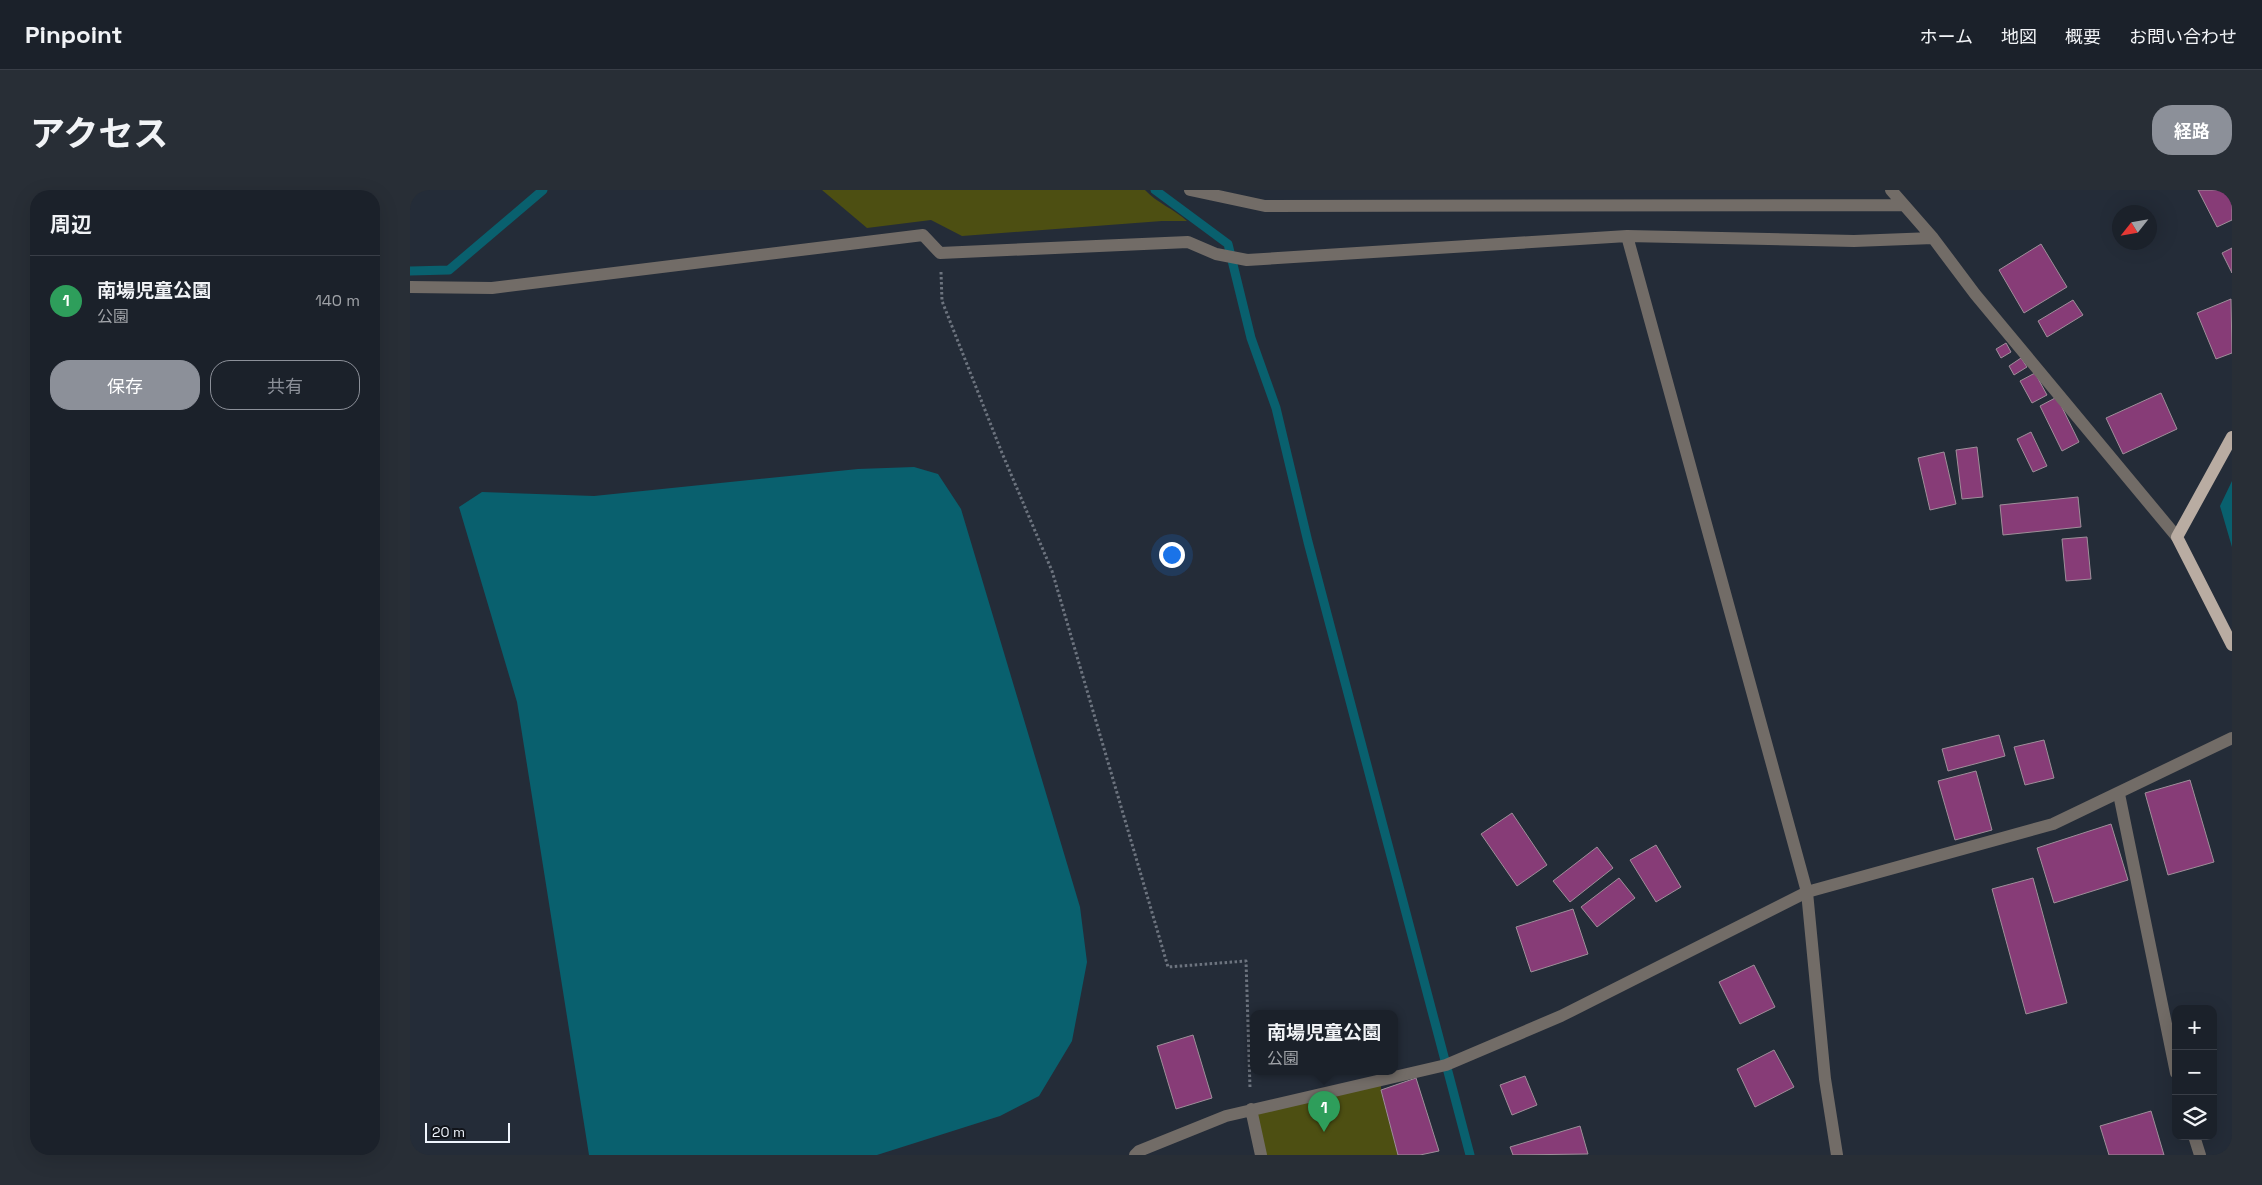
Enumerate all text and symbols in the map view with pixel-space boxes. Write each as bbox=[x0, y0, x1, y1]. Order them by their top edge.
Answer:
text: Pinpoint bbox=[25, 19, 122, 50]
text: ホーム bbox=[1920, 25, 1973, 48]
text: 地図 bbox=[2001, 25, 2037, 48]
text: 概要 bbox=[2065, 25, 2101, 48]
text: お問い合わせ bbox=[2129, 25, 2237, 48]
button: 経路 bbox=[2152, 105, 2232, 155]
text: アクセス bbox=[30, 112, 168, 156]
north arrow bbox=[2112, 205, 2157, 250]
text: 周辺 bbox=[50, 211, 92, 238]
text: 南場児童公園 bbox=[97, 278, 211, 303]
text: 1 bbox=[62, 290, 70, 311]
text: 140 m bbox=[315, 290, 360, 311]
text: 公園 bbox=[97, 306, 129, 327]
button: 保存 bbox=[50, 360, 200, 410]
button: 共有 bbox=[210, 360, 360, 410]
your location bbox=[1159, 542, 1185, 568]
map controls bbox=[2172, 1005, 2217, 1140]
button: + bbox=[2172, 1005, 2217, 1050]
popup bbox=[1250, 1010, 1398, 1075]
text: 南場児童公園 bbox=[1267, 1020, 1381, 1045]
text: 公園 bbox=[1267, 1048, 1299, 1069]
button: − bbox=[2172, 1050, 2217, 1095]
pin: 1 bbox=[1308, 1091, 1340, 1132]
button: layers bbox=[2172, 1095, 2217, 1140]
scale bar bbox=[425, 1120, 510, 1143]
text: 20 m bbox=[432, 1123, 465, 1141]

